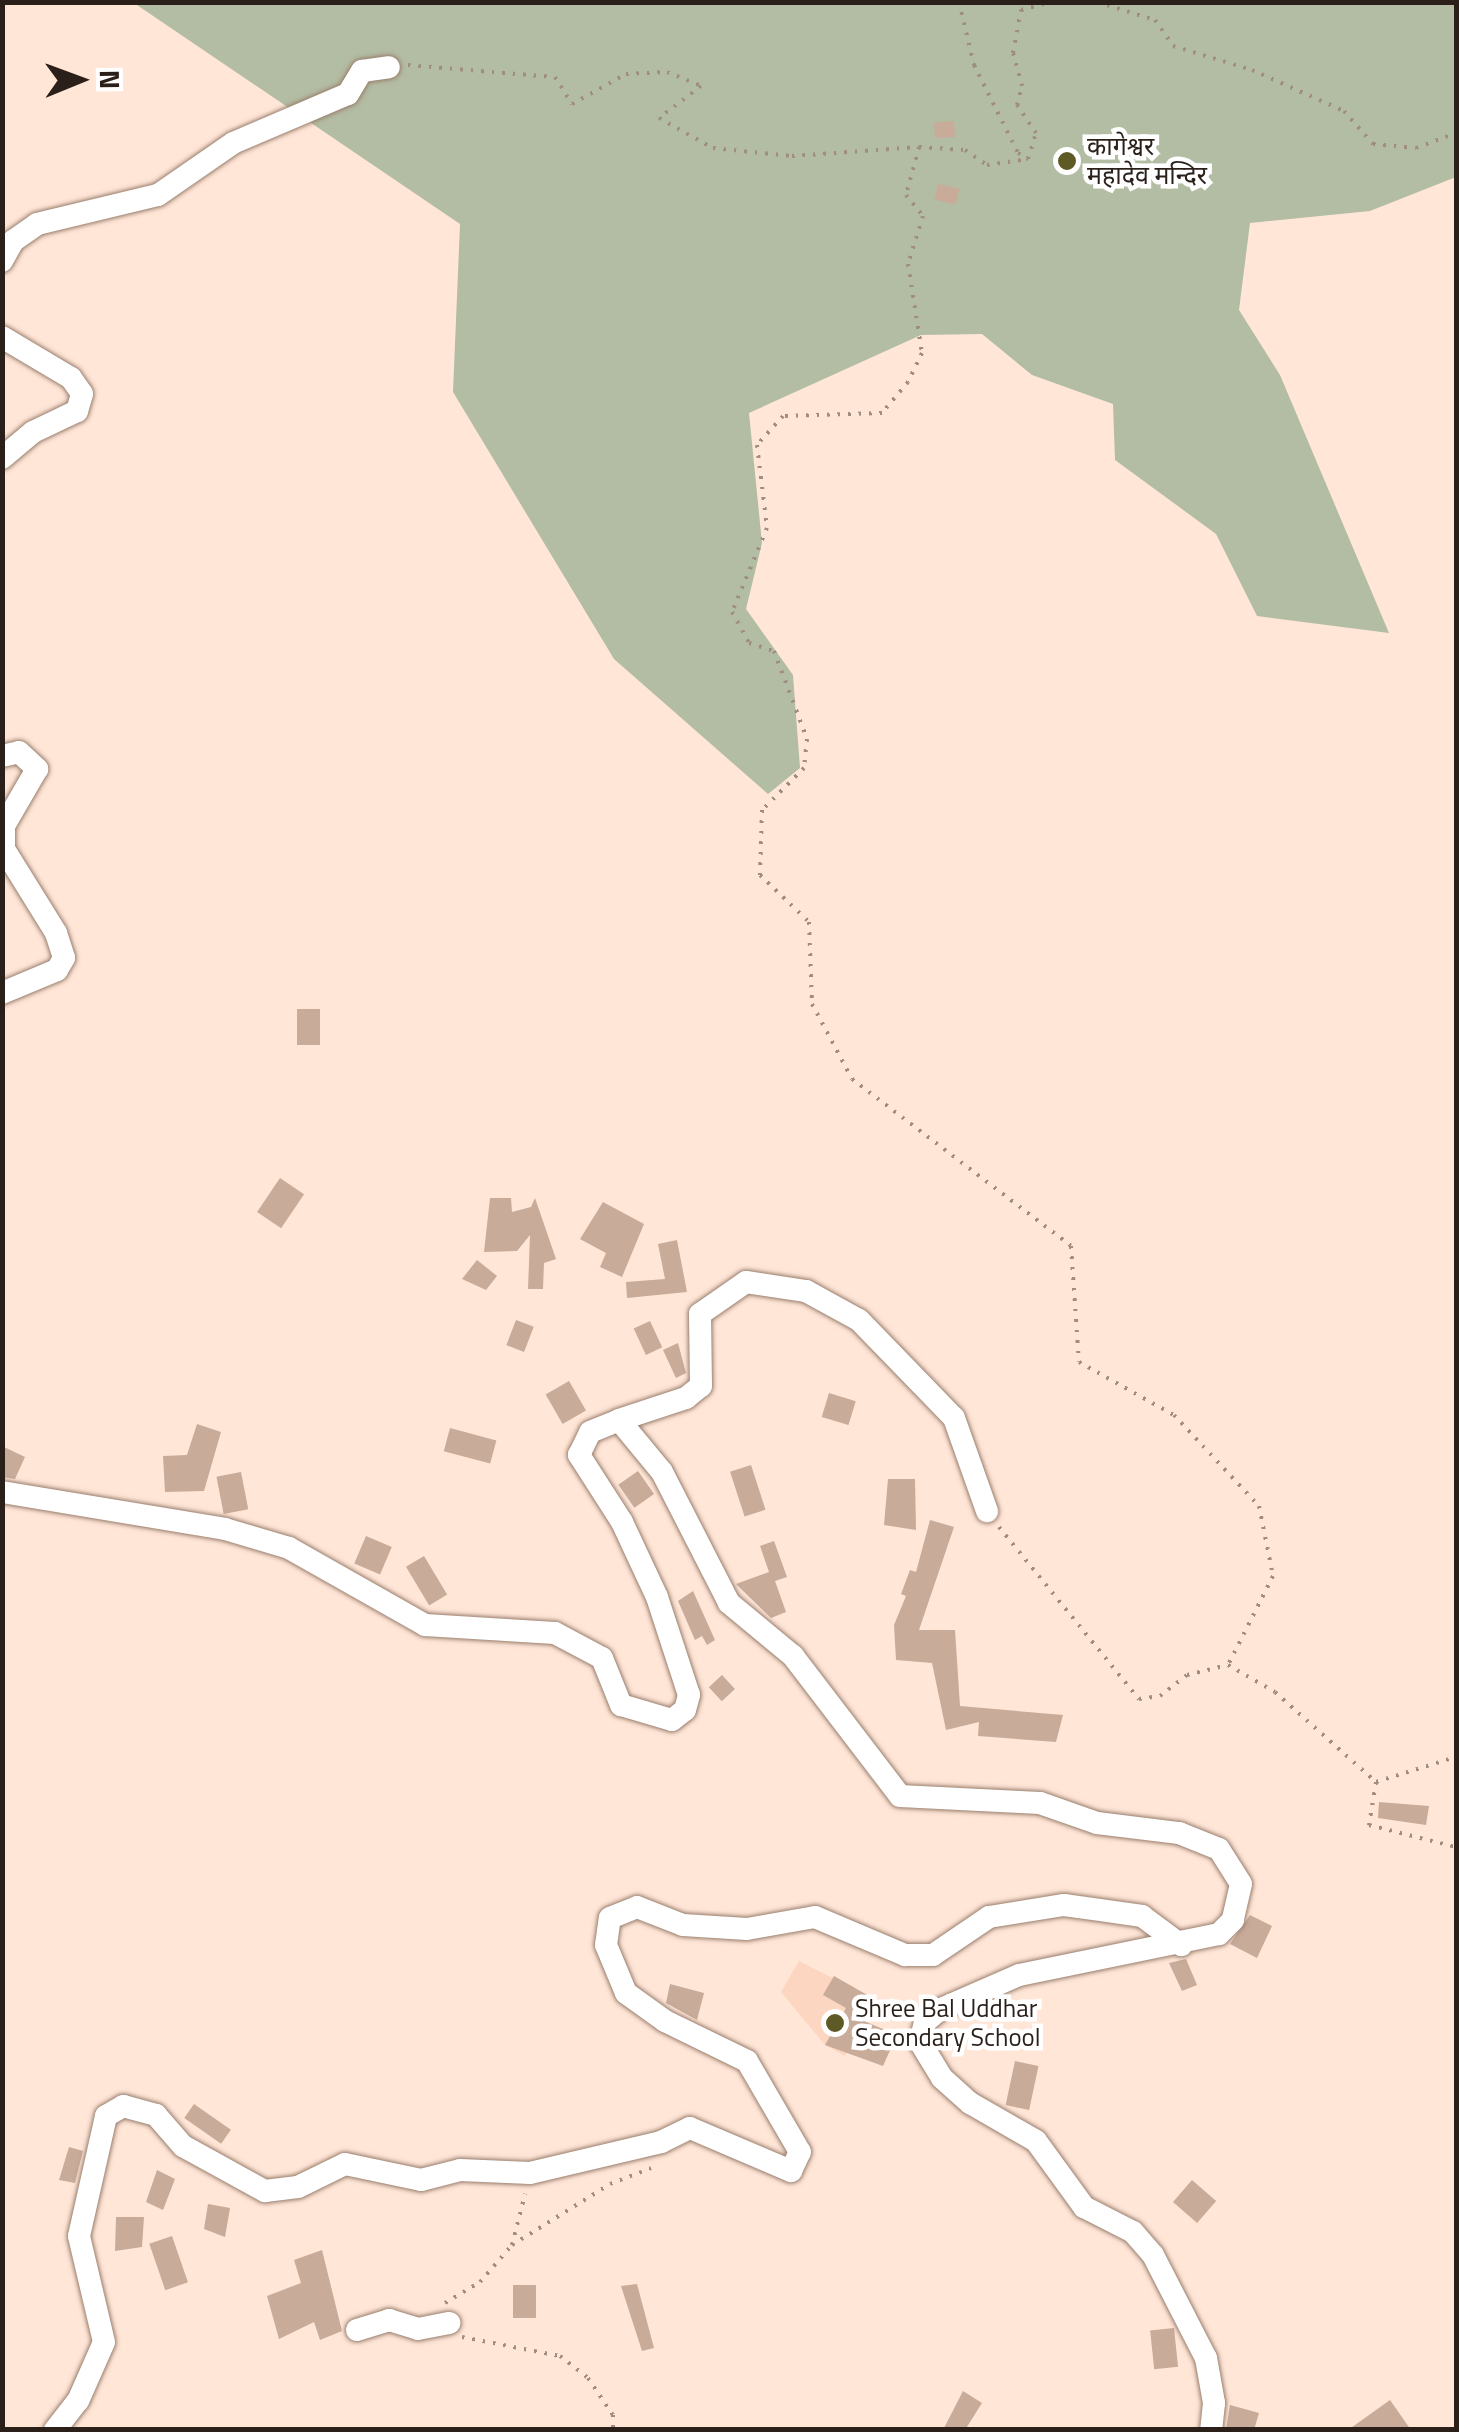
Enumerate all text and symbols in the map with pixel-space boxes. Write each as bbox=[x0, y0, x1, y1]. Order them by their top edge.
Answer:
north arrow bbox=[30, 30, 130, 130]
text: N bbox=[89, 69, 132, 90]
place label: कागेश्वर महादेव मन्दिर bbox=[1087, 132, 1207, 191]
marker: कागेश्वर महादेव मन्दिर bbox=[1056, 150, 1078, 172]
place label: Shree Bal Uddhar Secondary School bbox=[855, 1994, 1041, 2053]
marker: Shree Bal Uddhar Secondary School bbox=[824, 2012, 846, 2034]

